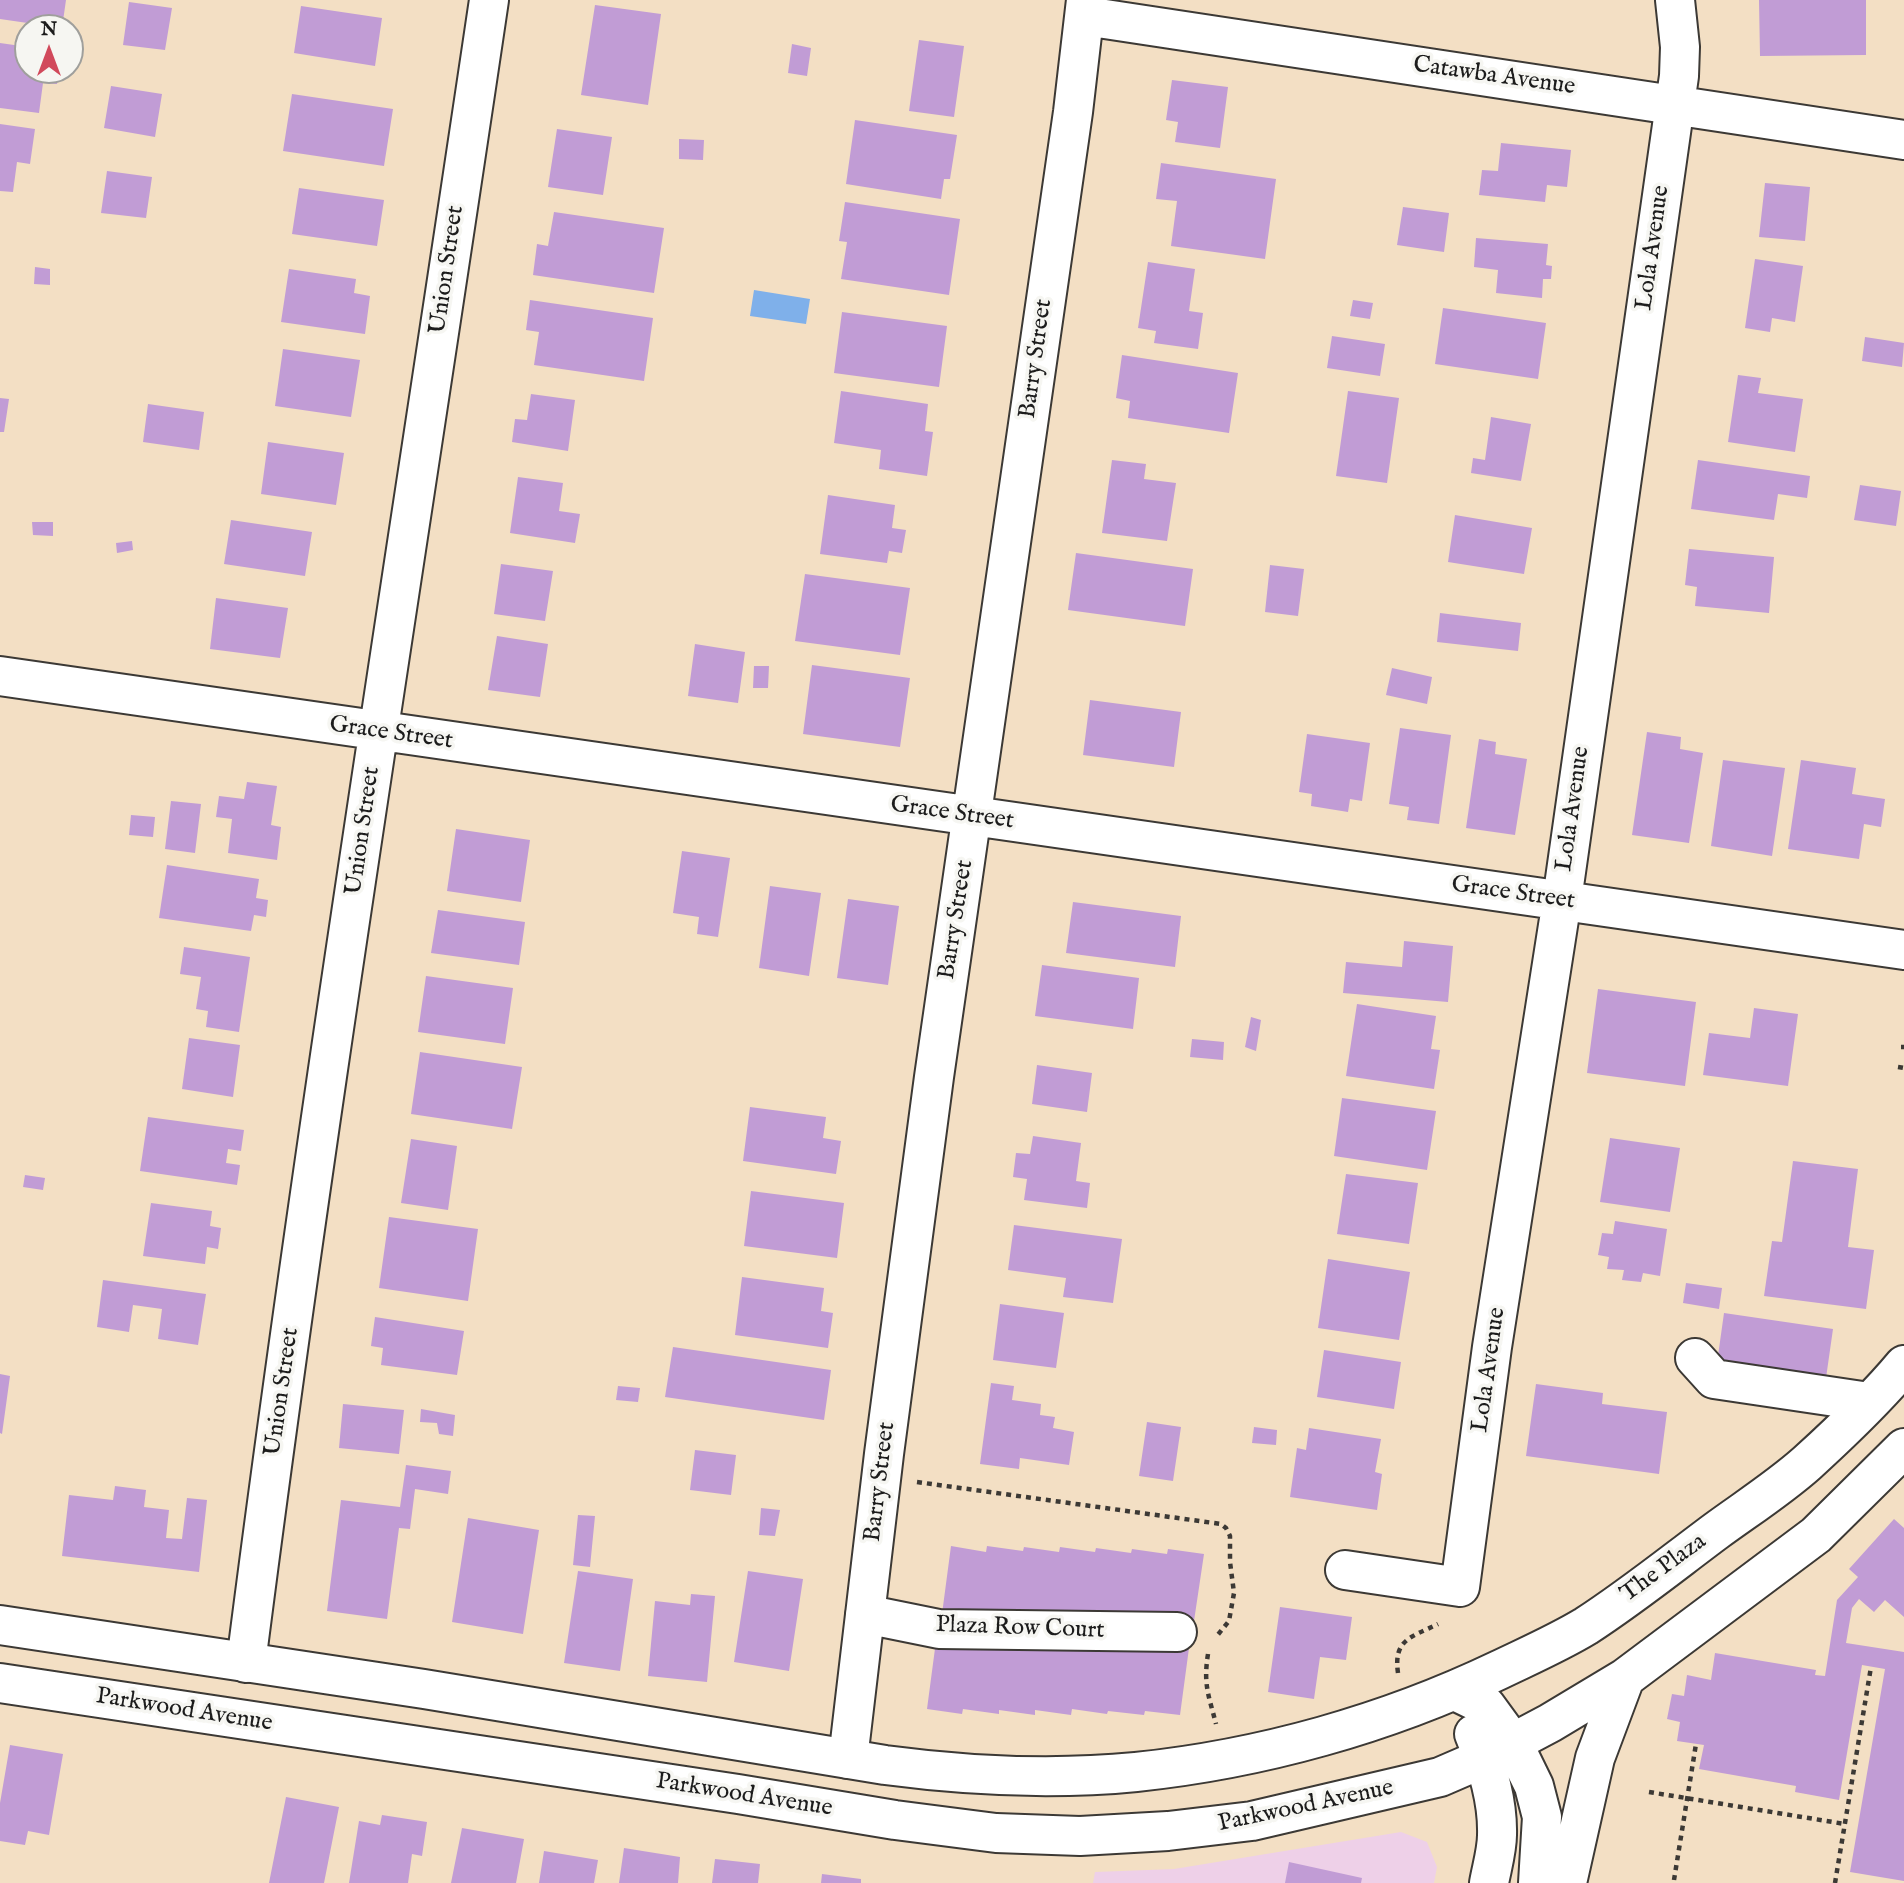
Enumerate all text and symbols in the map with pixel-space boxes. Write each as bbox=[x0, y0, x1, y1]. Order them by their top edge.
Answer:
north arrow bbox=[14, 14, 84, 84]
text: N bbox=[41, 18, 57, 42]
street label: Catawba Avenue bbox=[1411, 51, 1577, 103]
street label: Lola Avenue bbox=[1631, 184, 1677, 312]
street label: Union Street bbox=[425, 204, 471, 336]
street label: Barry Street bbox=[1014, 297, 1060, 421]
street label: Grace Street bbox=[327, 711, 455, 757]
street label: Lola Avenue bbox=[1551, 745, 1597, 873]
street label: Union Street bbox=[341, 765, 387, 897]
street label: Grace Street bbox=[888, 791, 1016, 837]
street label: Barry Street bbox=[933, 858, 981, 982]
street label: Grace Street bbox=[1449, 871, 1577, 917]
street label: Lola Avenue bbox=[1467, 1306, 1513, 1434]
street label: Union Street bbox=[260, 1326, 306, 1458]
street label: Barry Street bbox=[859, 1420, 903, 1544]
street label: The Plaza bbox=[1616, 1528, 1712, 1610]
street label: Plaza Row Court bbox=[935, 1612, 1105, 1646]
street label: Parkwood Avenue bbox=[94, 1683, 274, 1739]
street label: Parkwood Avenue bbox=[654, 1768, 834, 1824]
street label: Parkwood Avenue bbox=[1216, 1774, 1396, 1840]

